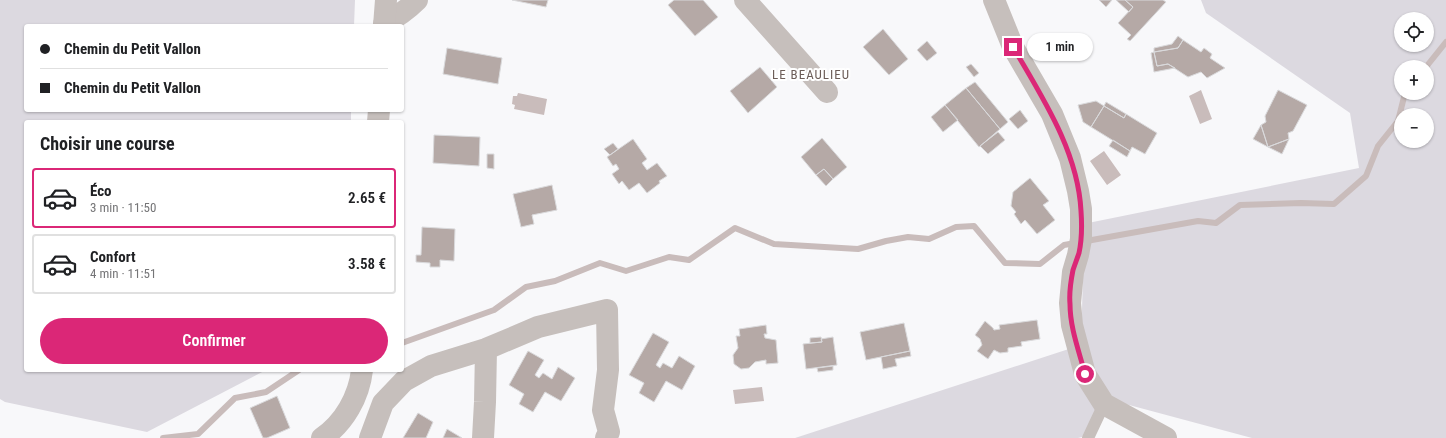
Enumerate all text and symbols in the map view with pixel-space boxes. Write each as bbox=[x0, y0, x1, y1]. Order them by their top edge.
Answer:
map controls bbox=[1394, 12, 1434, 148]
button: locate bbox=[1394, 12, 1434, 52]
callout: 1 min bbox=[1027, 33, 1093, 61]
route end bbox=[1004, 38, 1022, 56]
text: 1 min bbox=[1046, 39, 1074, 54]
text: Chemin du Petit Vallon bbox=[64, 40, 201, 58]
button: + bbox=[1394, 60, 1434, 100]
district label: LE BEAULIEU bbox=[772, 67, 850, 82]
text: Chemin du Petit Vallon bbox=[64, 79, 201, 97]
button: − bbox=[1394, 108, 1434, 148]
text: Choisir une course bbox=[40, 133, 175, 154]
icon: car bbox=[42, 180, 78, 216]
text: Éco bbox=[90, 182, 112, 200]
text: 2.65 € bbox=[348, 189, 386, 207]
text: 3 min · 11:50 bbox=[90, 200, 156, 215]
icon: car bbox=[42, 246, 78, 282]
text: Confort bbox=[90, 248, 136, 266]
text: 3.58 € bbox=[348, 255, 386, 273]
text: 4 min · 11:51 bbox=[90, 266, 156, 281]
button: Confirmer bbox=[40, 318, 388, 364]
route start bbox=[1076, 365, 1094, 383]

